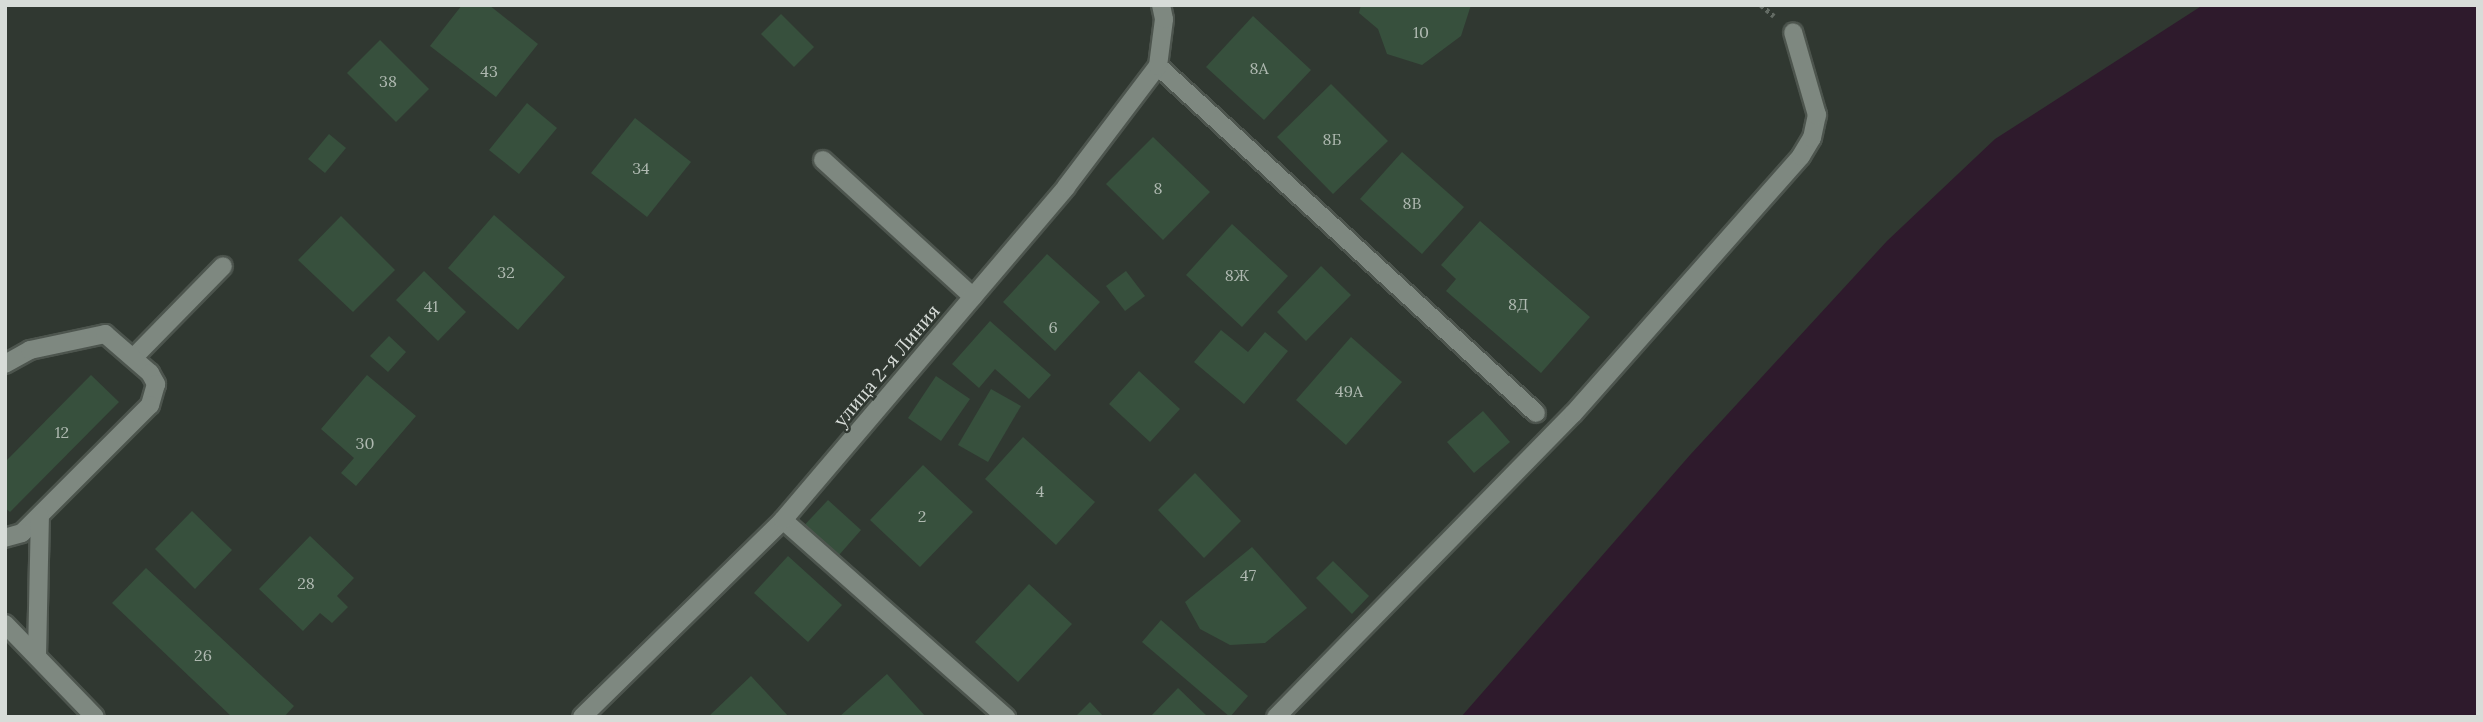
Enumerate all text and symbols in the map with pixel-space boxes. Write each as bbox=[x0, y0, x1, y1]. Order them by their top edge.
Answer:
house number: 10 bbox=[1413, 22, 1429, 42]
house number: 8А bbox=[1249, 58, 1269, 78]
house number: 43 bbox=[480, 61, 498, 81]
house number: 38 bbox=[379, 71, 397, 91]
house number: 8Б bbox=[1323, 129, 1341, 149]
house number: 34 bbox=[632, 158, 650, 178]
house number: 8 bbox=[1154, 178, 1162, 198]
house number: 8В bbox=[1403, 193, 1421, 213]
house number: 32 bbox=[497, 262, 515, 282]
house number: 8Ж bbox=[1225, 265, 1249, 285]
house number: 8Д bbox=[1508, 294, 1528, 314]
house number: 41 bbox=[424, 296, 438, 316]
street label: улица 2-я Линия bbox=[829, 300, 945, 432]
house number: 6 bbox=[1048, 317, 1058, 337]
house number: 49А bbox=[1335, 381, 1363, 401]
house number: 12 bbox=[55, 422, 69, 442]
house number: 30 bbox=[356, 433, 374, 453]
house number: 4 bbox=[1036, 481, 1044, 501]
house number: 2 bbox=[918, 506, 926, 526]
house number: 47 bbox=[1240, 565, 1256, 585]
house number: 28 bbox=[297, 573, 315, 593]
house number: 26 bbox=[194, 645, 212, 665]

